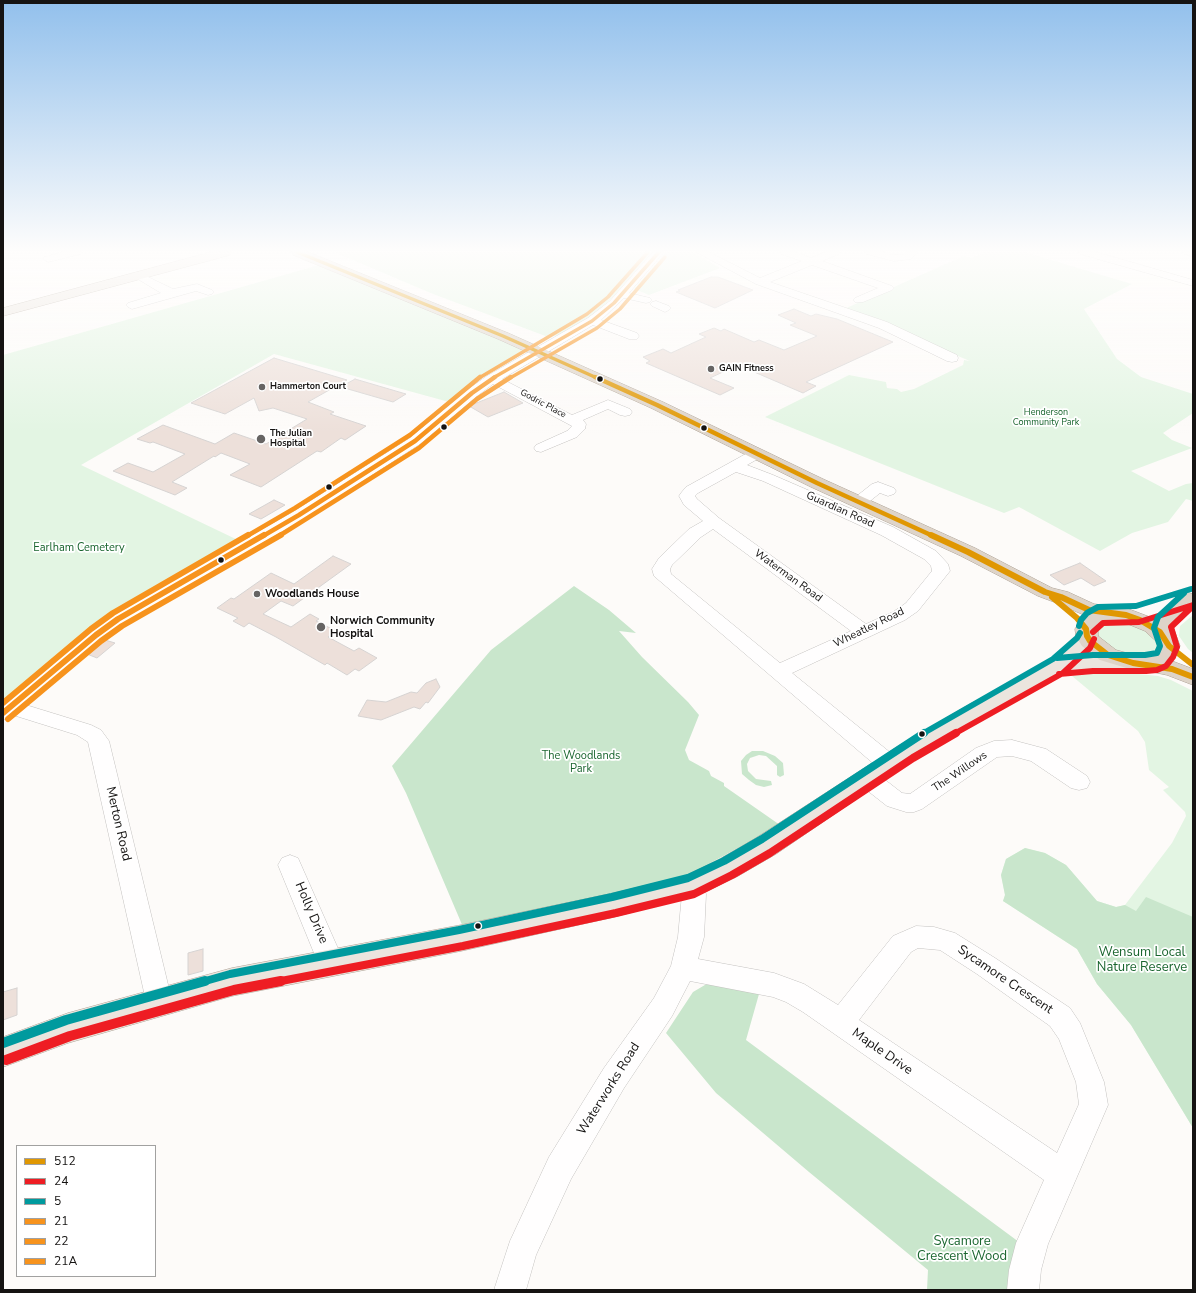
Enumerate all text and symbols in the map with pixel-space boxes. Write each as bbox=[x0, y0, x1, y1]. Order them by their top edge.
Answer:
marker: GAIN Fitness bbox=[706, 364, 716, 374]
place label: GAIN Fitness bbox=[719, 364, 774, 374]
unlabelled marker bbox=[595, 374, 605, 384]
marker: Hammerton Court bbox=[257, 382, 267, 392]
place label: Hammerton Court bbox=[270, 382, 346, 392]
street label: Godric Place bbox=[518, 387, 568, 421]
park label: Henderson Community Park bbox=[1013, 408, 1079, 429]
unlabelled marker bbox=[439, 422, 449, 432]
unlabelled marker bbox=[699, 423, 709, 433]
place label: The Julian Hospital bbox=[270, 429, 312, 450]
marker: The Julian Hospital bbox=[255, 433, 267, 445]
unlabelled marker bbox=[324, 482, 334, 492]
street label: Guardian Road bbox=[804, 489, 876, 531]
park label: Earlham Cemetery bbox=[33, 541, 125, 555]
street label: Waterman Road bbox=[751, 547, 825, 605]
unlabelled marker bbox=[216, 555, 226, 565]
place label: Woodlands House bbox=[265, 587, 359, 601]
marker: Woodlands House bbox=[252, 589, 262, 599]
street label: Wheatley Road bbox=[832, 605, 906, 651]
place label: Norwich Community Hospital bbox=[330, 614, 434, 640]
marker: Norwich Community Hospital bbox=[315, 621, 327, 633]
unlabelled marker bbox=[917, 729, 927, 739]
park label: The Woodlands Park bbox=[542, 749, 620, 775]
street label: The Willows bbox=[930, 749, 990, 795]
street label: Merton Road bbox=[102, 785, 134, 863]
street label: Holly Drive bbox=[291, 880, 331, 946]
unlabelled marker bbox=[473, 921, 483, 931]
street label: Sycamore Crescent bbox=[954, 942, 1056, 1018]
park label: Wensum Local Nature Reserve bbox=[1097, 945, 1187, 976]
street label: Maple Drive bbox=[849, 1025, 915, 1079]
street label: Waterworks Road bbox=[574, 1040, 644, 1138]
legend bbox=[16, 1145, 156, 1277]
text: 512 bbox=[54, 1153, 76, 1169]
text: 24 bbox=[54, 1173, 68, 1189]
text: 5 bbox=[54, 1193, 61, 1209]
text: 21 bbox=[54, 1213, 68, 1229]
text: 22 bbox=[54, 1233, 68, 1249]
park label: Sycamore Crescent Wood bbox=[917, 1234, 1007, 1265]
text: 21A bbox=[54, 1253, 77, 1269]

